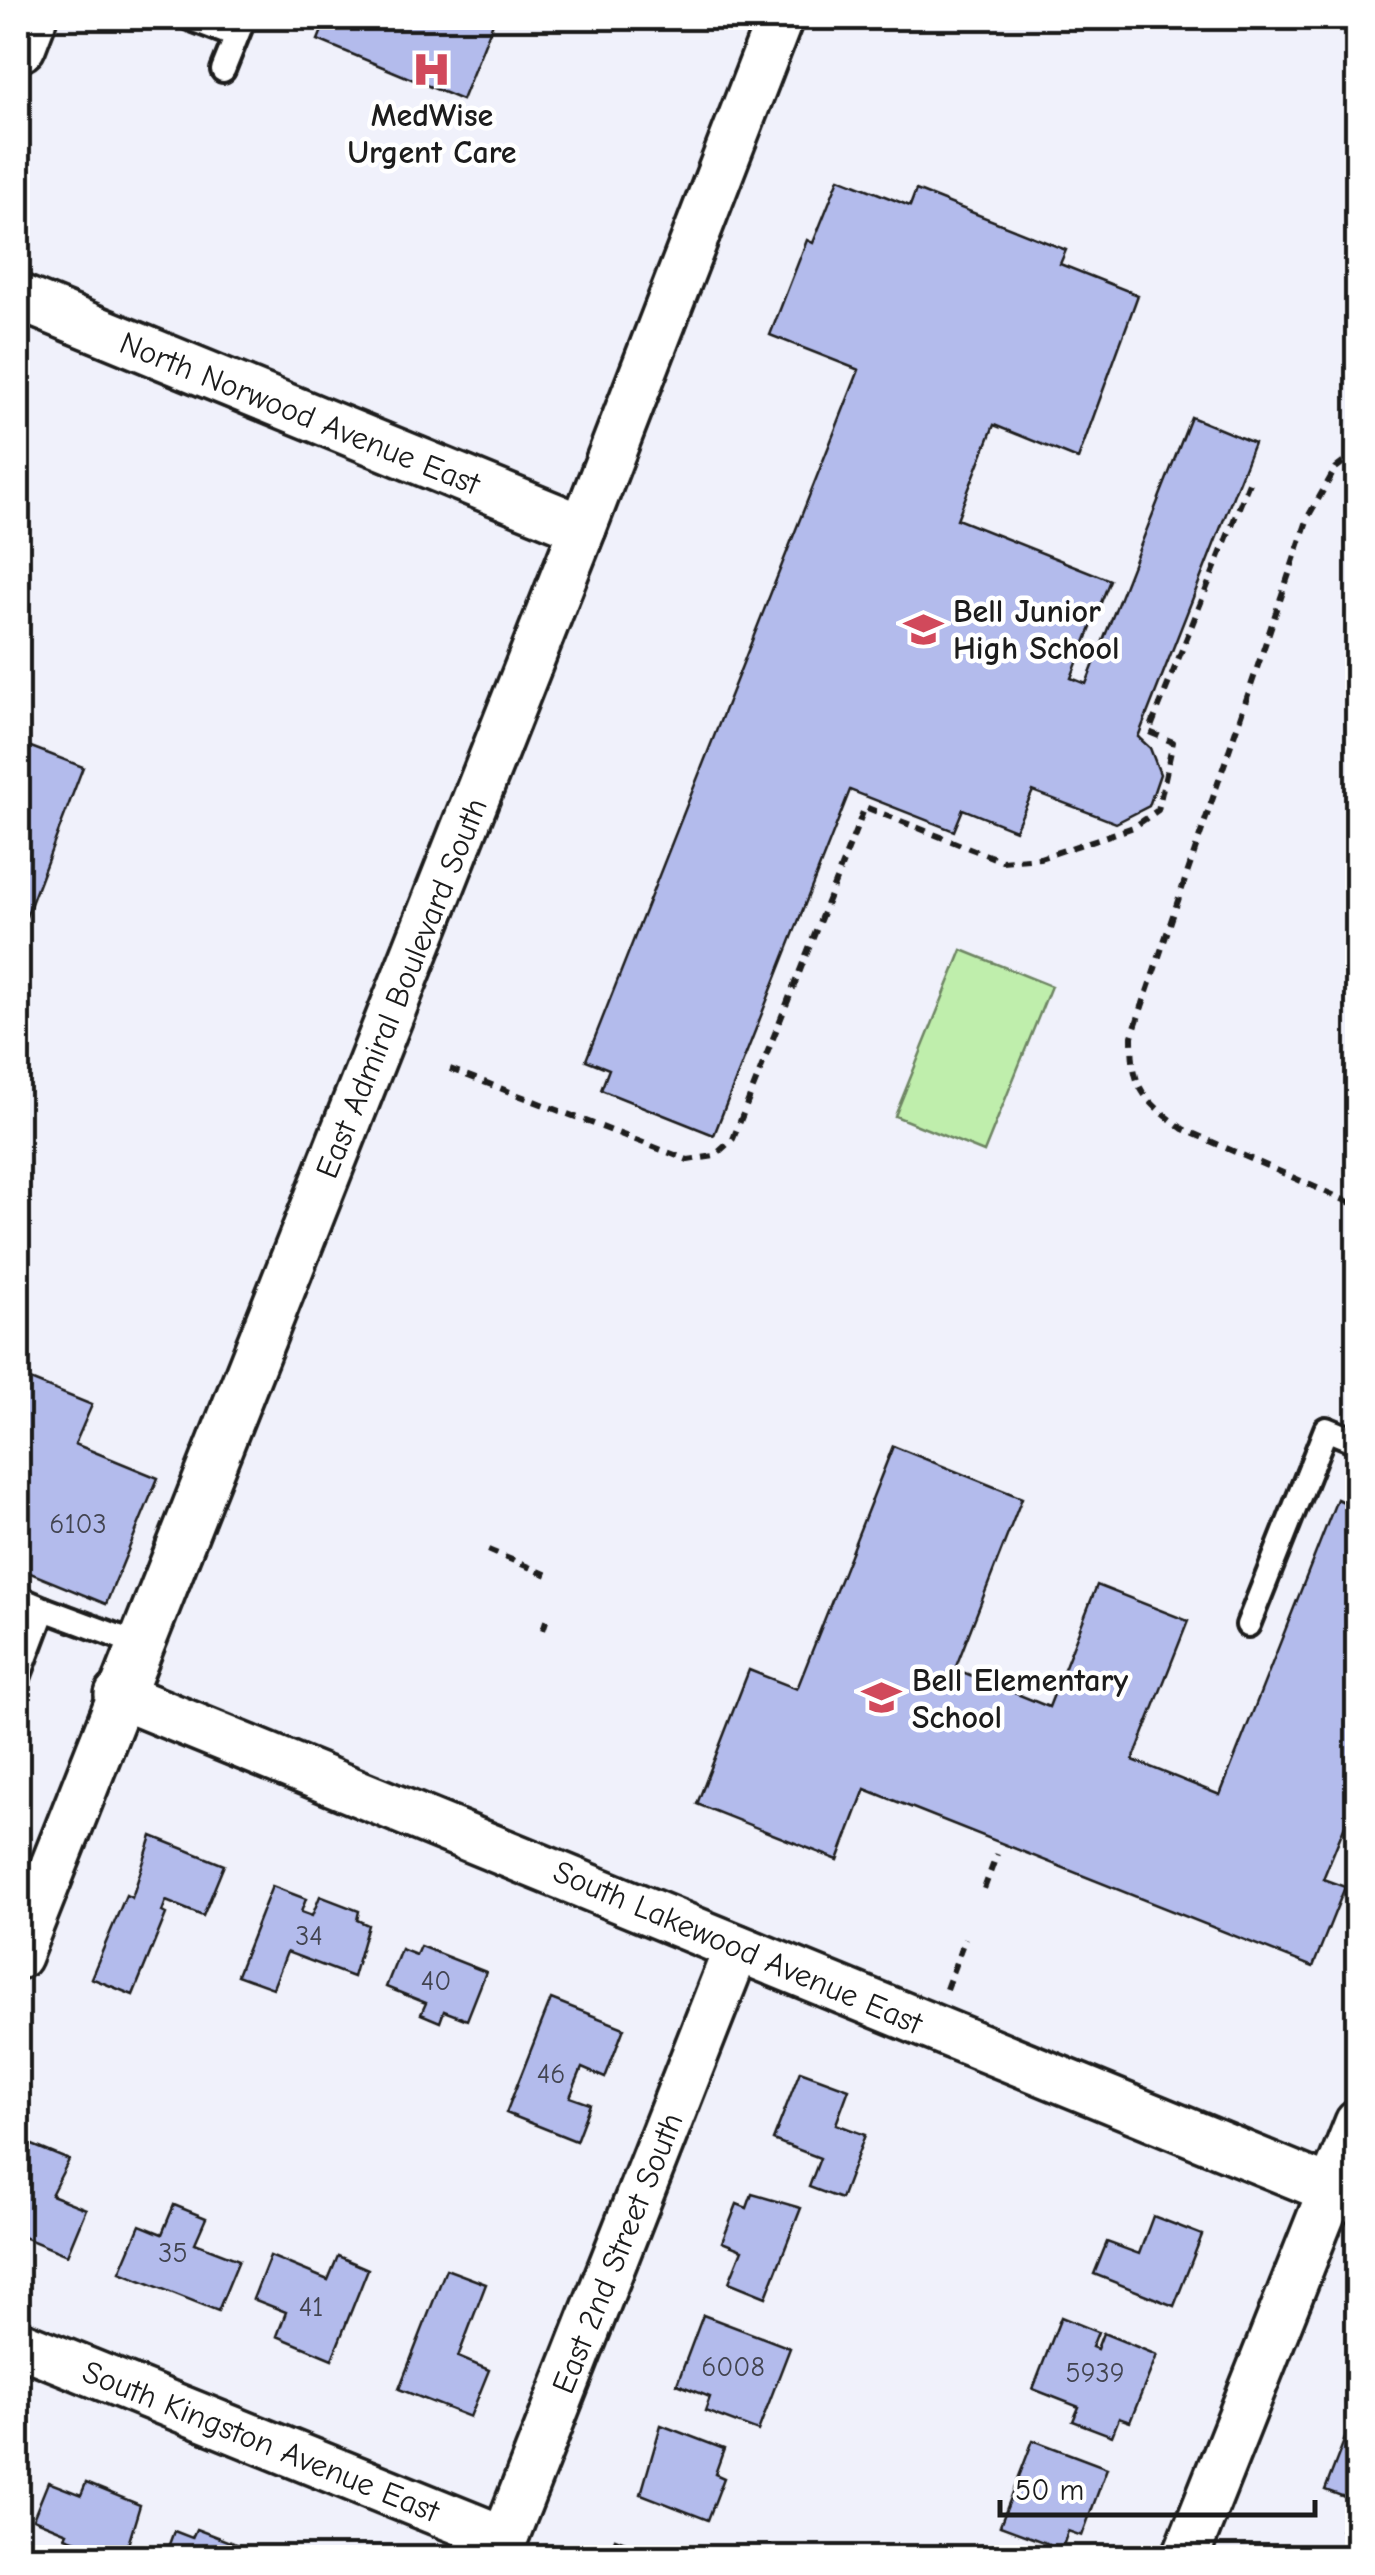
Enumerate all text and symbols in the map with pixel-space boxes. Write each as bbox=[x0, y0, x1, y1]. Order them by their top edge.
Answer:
hospital icon: MedWise Urgent Care bbox=[411, 49, 453, 91]
place label: MedWise Urgent Care bbox=[348, 97, 517, 171]
street label: North Norwood Avenue East bbox=[114, 324, 486, 503]
place label: Bell Junior High School bbox=[953, 593, 1120, 667]
school or university icon: Bell Junior High School bbox=[902, 608, 944, 650]
street label: East Admiral Boulevard South bbox=[308, 793, 495, 1184]
house number: 6103 bbox=[49, 1508, 107, 1540]
place label: Bell Elementary School bbox=[912, 1662, 1128, 1736]
school or university icon: Bell Elementary School bbox=[861, 1677, 903, 1719]
street label: South Lakewood Avenue East bbox=[548, 1853, 929, 2042]
house number: 34 bbox=[295, 1920, 323, 1952]
house number: 40 bbox=[421, 1965, 451, 1997]
house number: 46 bbox=[537, 2058, 565, 2090]
street label: East 2nd Street South bbox=[544, 2108, 691, 2399]
house number: 35 bbox=[158, 2237, 188, 2269]
house number: 41 bbox=[299, 2291, 323, 2323]
house number: 6008 bbox=[701, 2351, 765, 2383]
street label: South Kingston Avenue East bbox=[77, 2353, 445, 2530]
house number: 5939 bbox=[1065, 2357, 1125, 2389]
scale bar bbox=[1000, 2455, 1315, 2517]
text: 50 m bbox=[1015, 2473, 1084, 2508]

